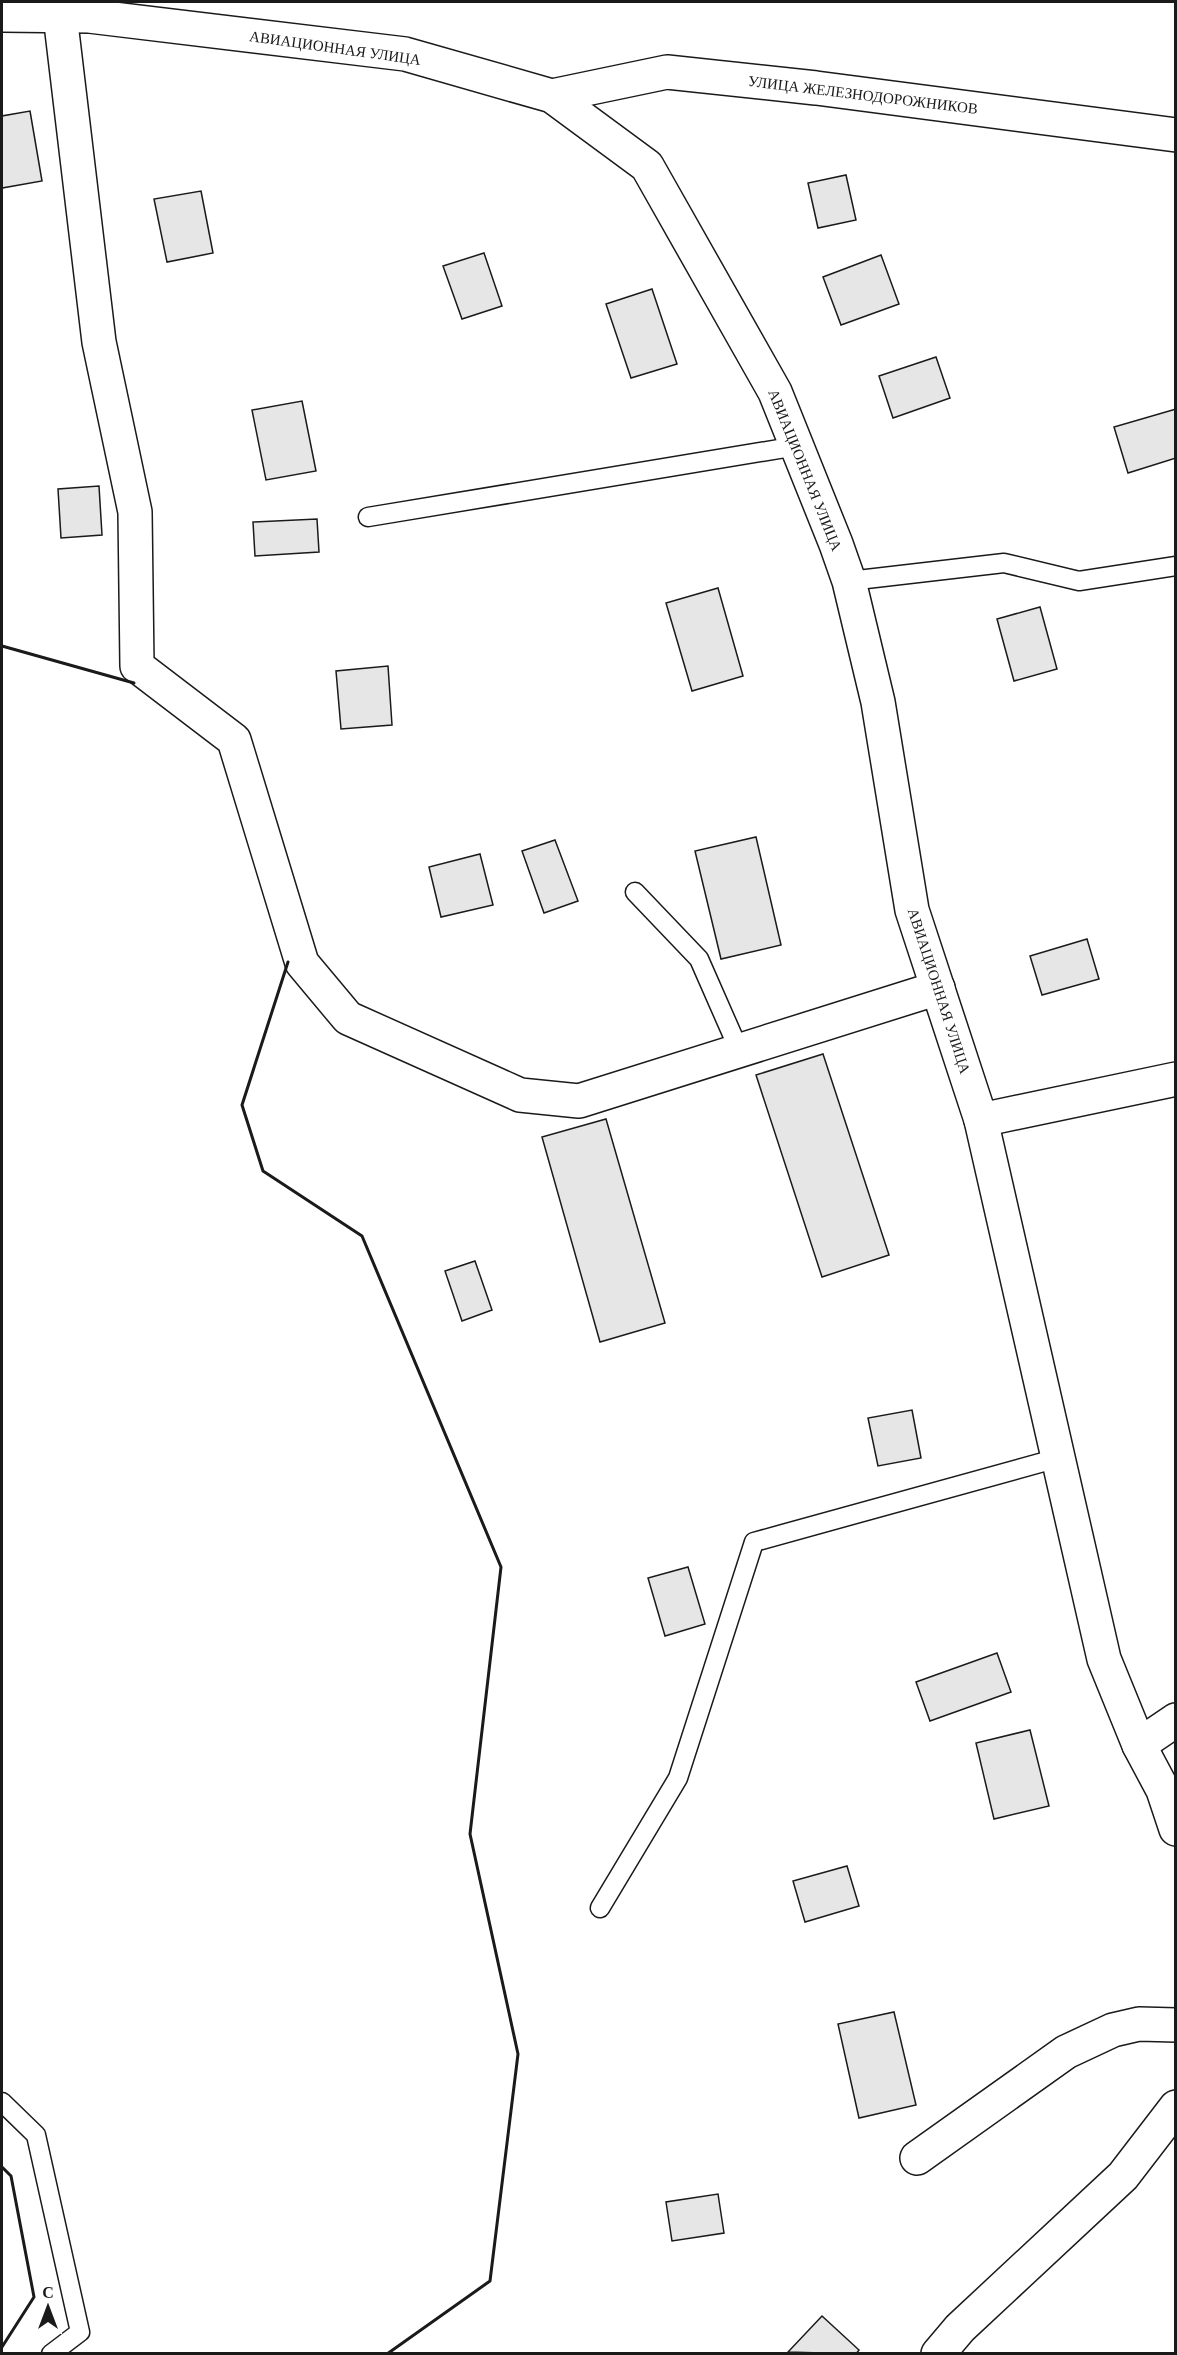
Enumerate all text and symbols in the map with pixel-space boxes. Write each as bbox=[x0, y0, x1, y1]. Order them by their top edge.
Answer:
street label: АВИАЦИОННАЯ УЛИЦА bbox=[248, 28, 422, 68]
street label: УЛИЦА ЖЕЛЕЗНОДОРОЖНИКОВ bbox=[747, 73, 979, 117]
street label: АВИАЦИОННАЯ УЛИЦА bbox=[765, 387, 845, 553]
street label: АВИАЦИОННАЯ УЛИЦА bbox=[905, 906, 973, 1076]
north arrow bbox=[18, 2277, 78, 2337]
text: С bbox=[42, 2284, 54, 2301]

